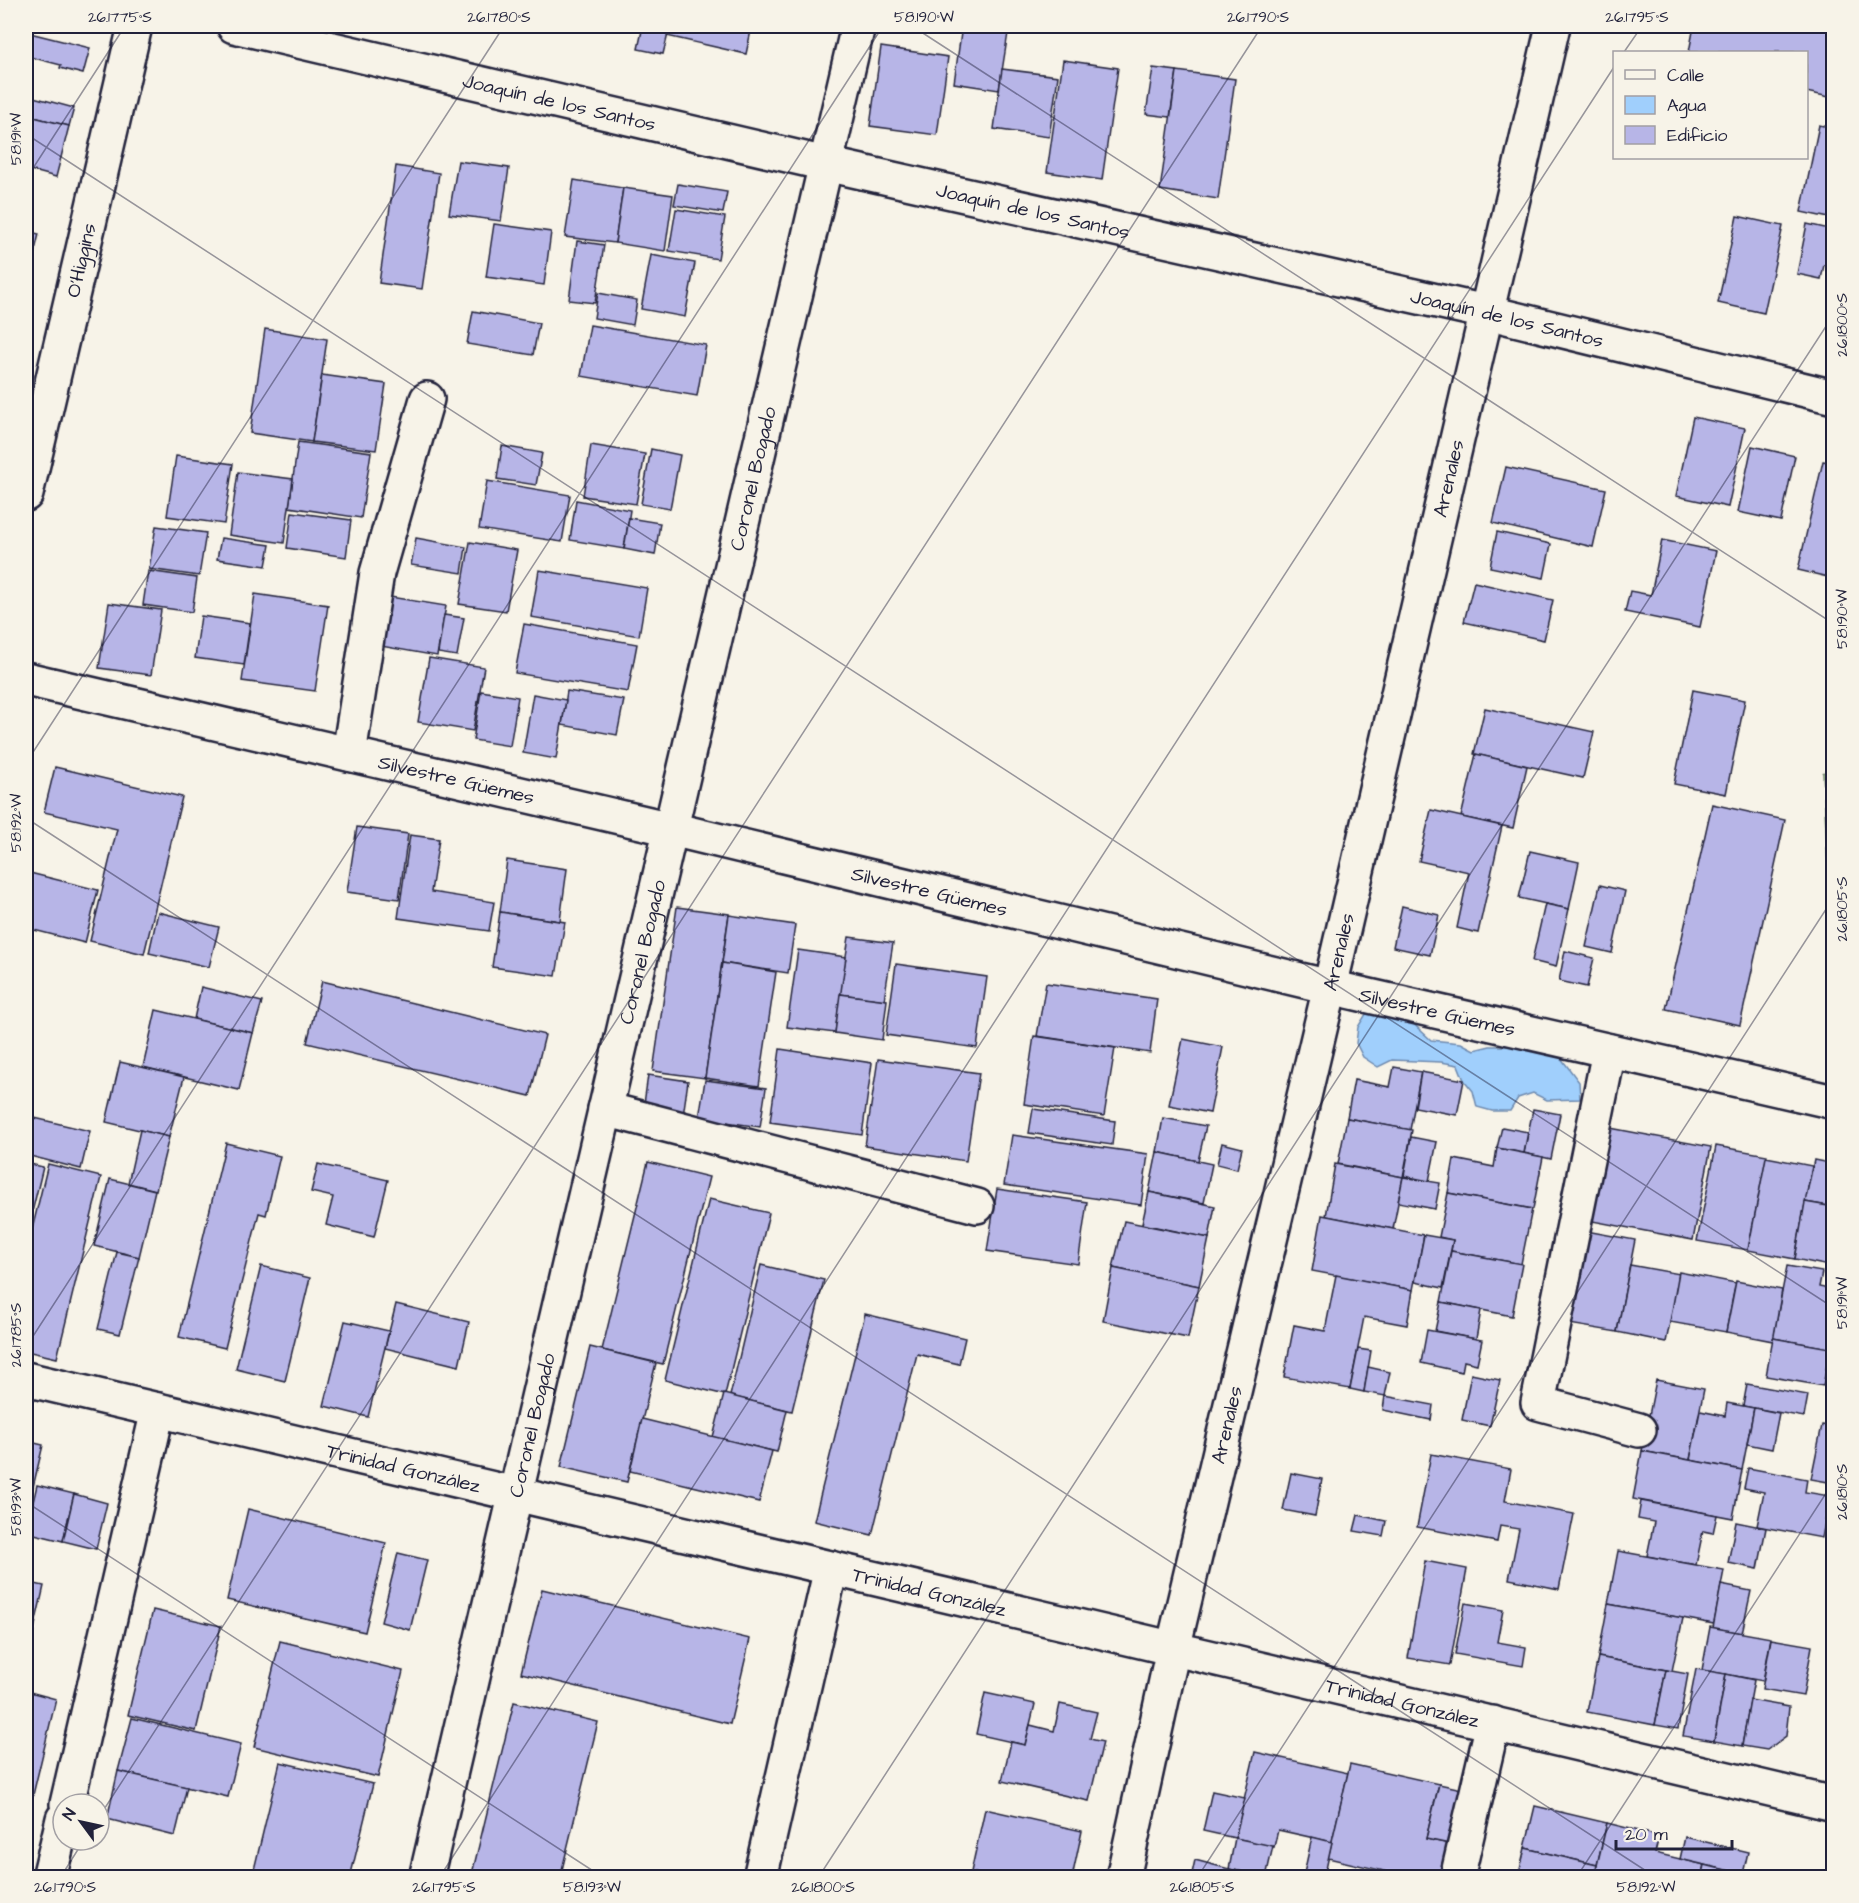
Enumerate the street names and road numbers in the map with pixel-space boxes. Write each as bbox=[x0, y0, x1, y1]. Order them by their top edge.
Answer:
street label: Joaquín de los Santos bbox=[460, 67, 658, 139]
street label: Joaquín de los Santos bbox=[933, 176, 1132, 247]
street label: O'Higgins bbox=[59, 221, 104, 300]
street label: Joaquín de los Santos bbox=[1408, 282, 1606, 355]
street label: Coronel Bogado bbox=[723, 404, 784, 554]
street label: Arenales bbox=[1426, 437, 1472, 520]
street label: Silvestre Güemes bbox=[375, 748, 537, 812]
street label: Silvestre Güemes bbox=[848, 860, 1010, 924]
street label: Coronel Bogado bbox=[613, 877, 673, 1027]
street label: Arenales bbox=[1317, 910, 1362, 994]
street label: Silvestre Güemes bbox=[1356, 981, 1518, 1044]
street label: Coronel Bogado bbox=[502, 1351, 563, 1500]
street label: Arenales bbox=[1204, 1383, 1250, 1466]
street label: Trinidad González bbox=[324, 1437, 483, 1500]
street label: Trinidad González bbox=[849, 1561, 1009, 1624]
street label: Trinidad González bbox=[1322, 1672, 1482, 1735]

